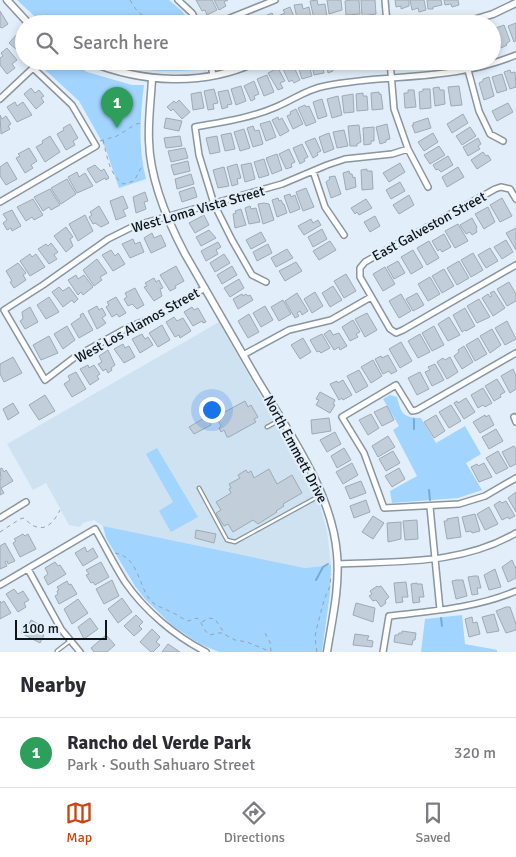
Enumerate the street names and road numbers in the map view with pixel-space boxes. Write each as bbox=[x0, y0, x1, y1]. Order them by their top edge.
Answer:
street label: West Loma Vista Street bbox=[130, 182, 267, 237]
street label: East Galveston Street bbox=[369, 188, 489, 265]
street label: West Los Alamos Street bbox=[72, 284, 203, 367]
street label: North Emmett Drive bbox=[260, 393, 331, 506]

